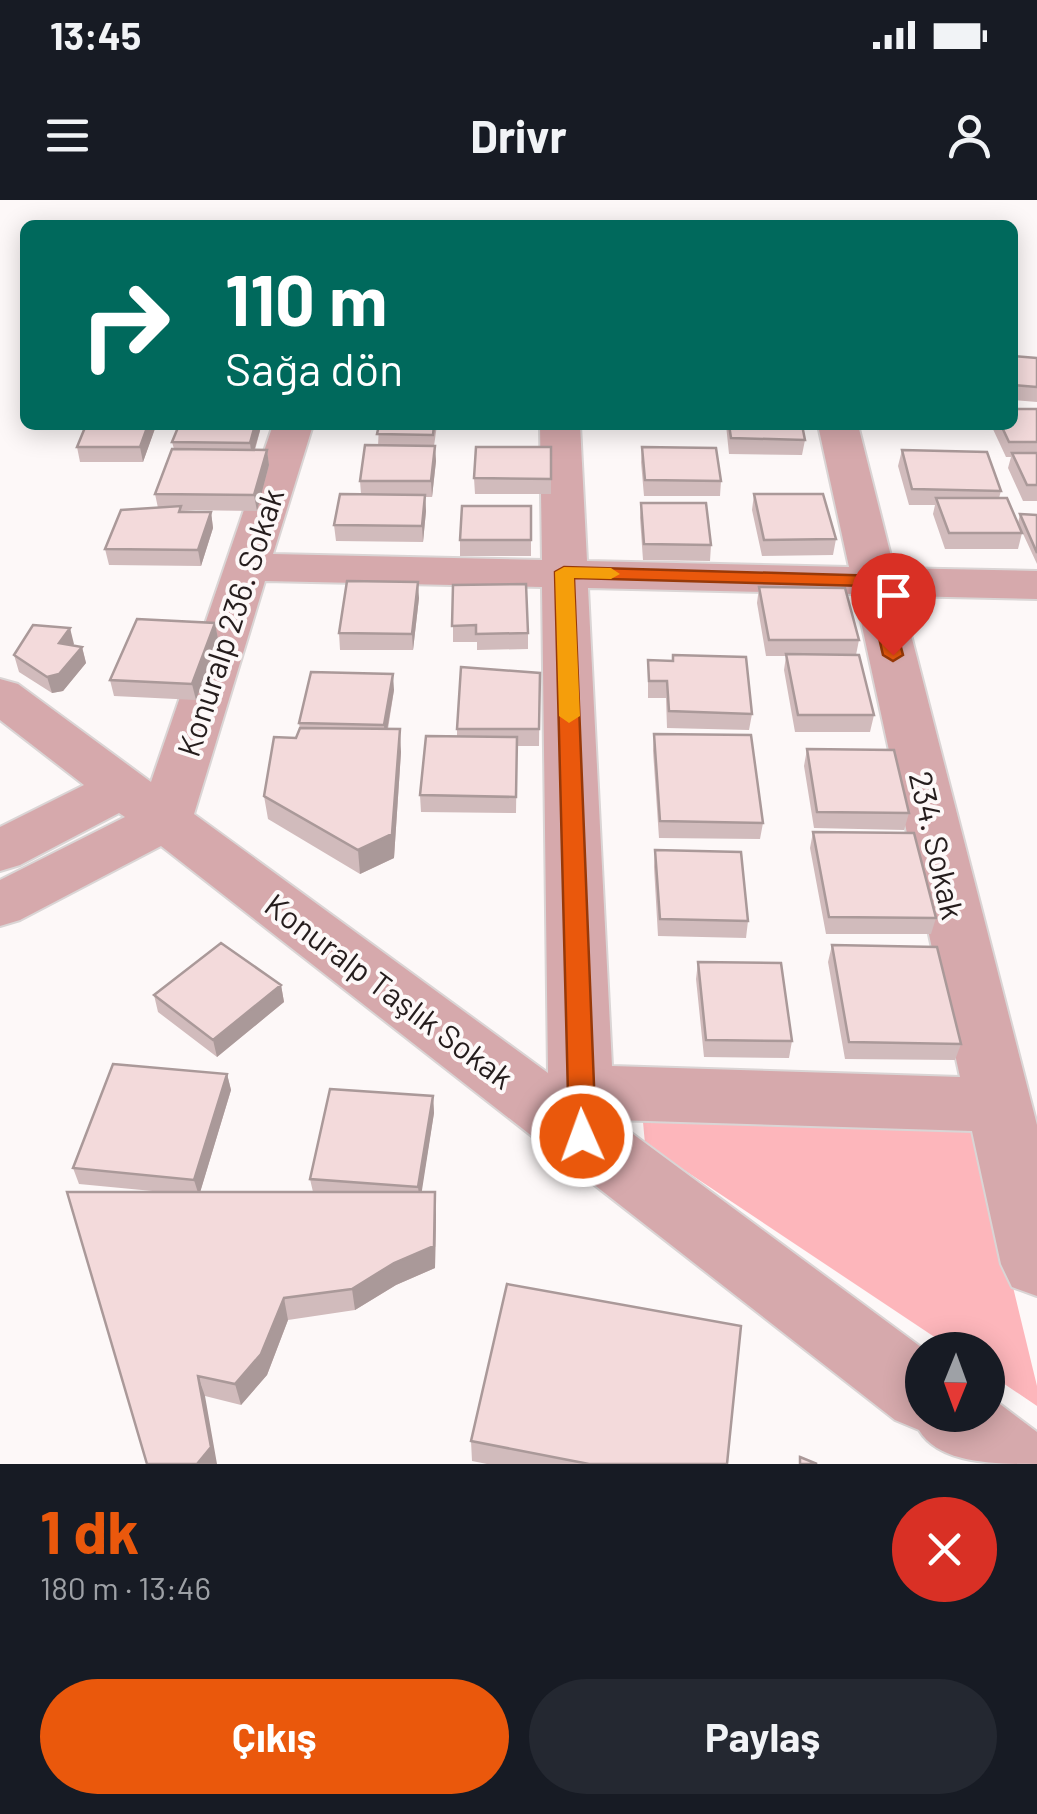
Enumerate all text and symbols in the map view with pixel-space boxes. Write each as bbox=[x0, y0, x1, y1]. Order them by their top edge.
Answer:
text: 13:45 bbox=[50, 12, 141, 58]
icon: menu bbox=[40, 108, 95, 163]
text: Drivr bbox=[470, 108, 567, 162]
icon: person bbox=[942, 108, 997, 163]
text: 110 m bbox=[225, 256, 387, 340]
icon: right bbox=[60, 260, 190, 390]
text: Sağa dön bbox=[225, 341, 403, 395]
street label: Konuralp 236. Sokak bbox=[168, 483, 290, 761]
pin bbox=[851, 553, 936, 656]
icon: arrive bbox=[866, 568, 921, 623]
street label: 234. Sokak bbox=[903, 767, 973, 923]
street label: Konuralp Taşlık Sokak bbox=[258, 884, 522, 1096]
position arrow bbox=[530, 1084, 634, 1188]
north arrow bbox=[905, 1332, 1005, 1432]
map controls bbox=[905, 1332, 1005, 1432]
text: 1 dk bbox=[40, 1494, 139, 1566]
button: close bbox=[892, 1497, 997, 1602]
text: 180 m · 13:46 bbox=[40, 1568, 211, 1606]
button: Çıkış bbox=[40, 1679, 509, 1794]
button: Paylaş bbox=[529, 1679, 997, 1794]

